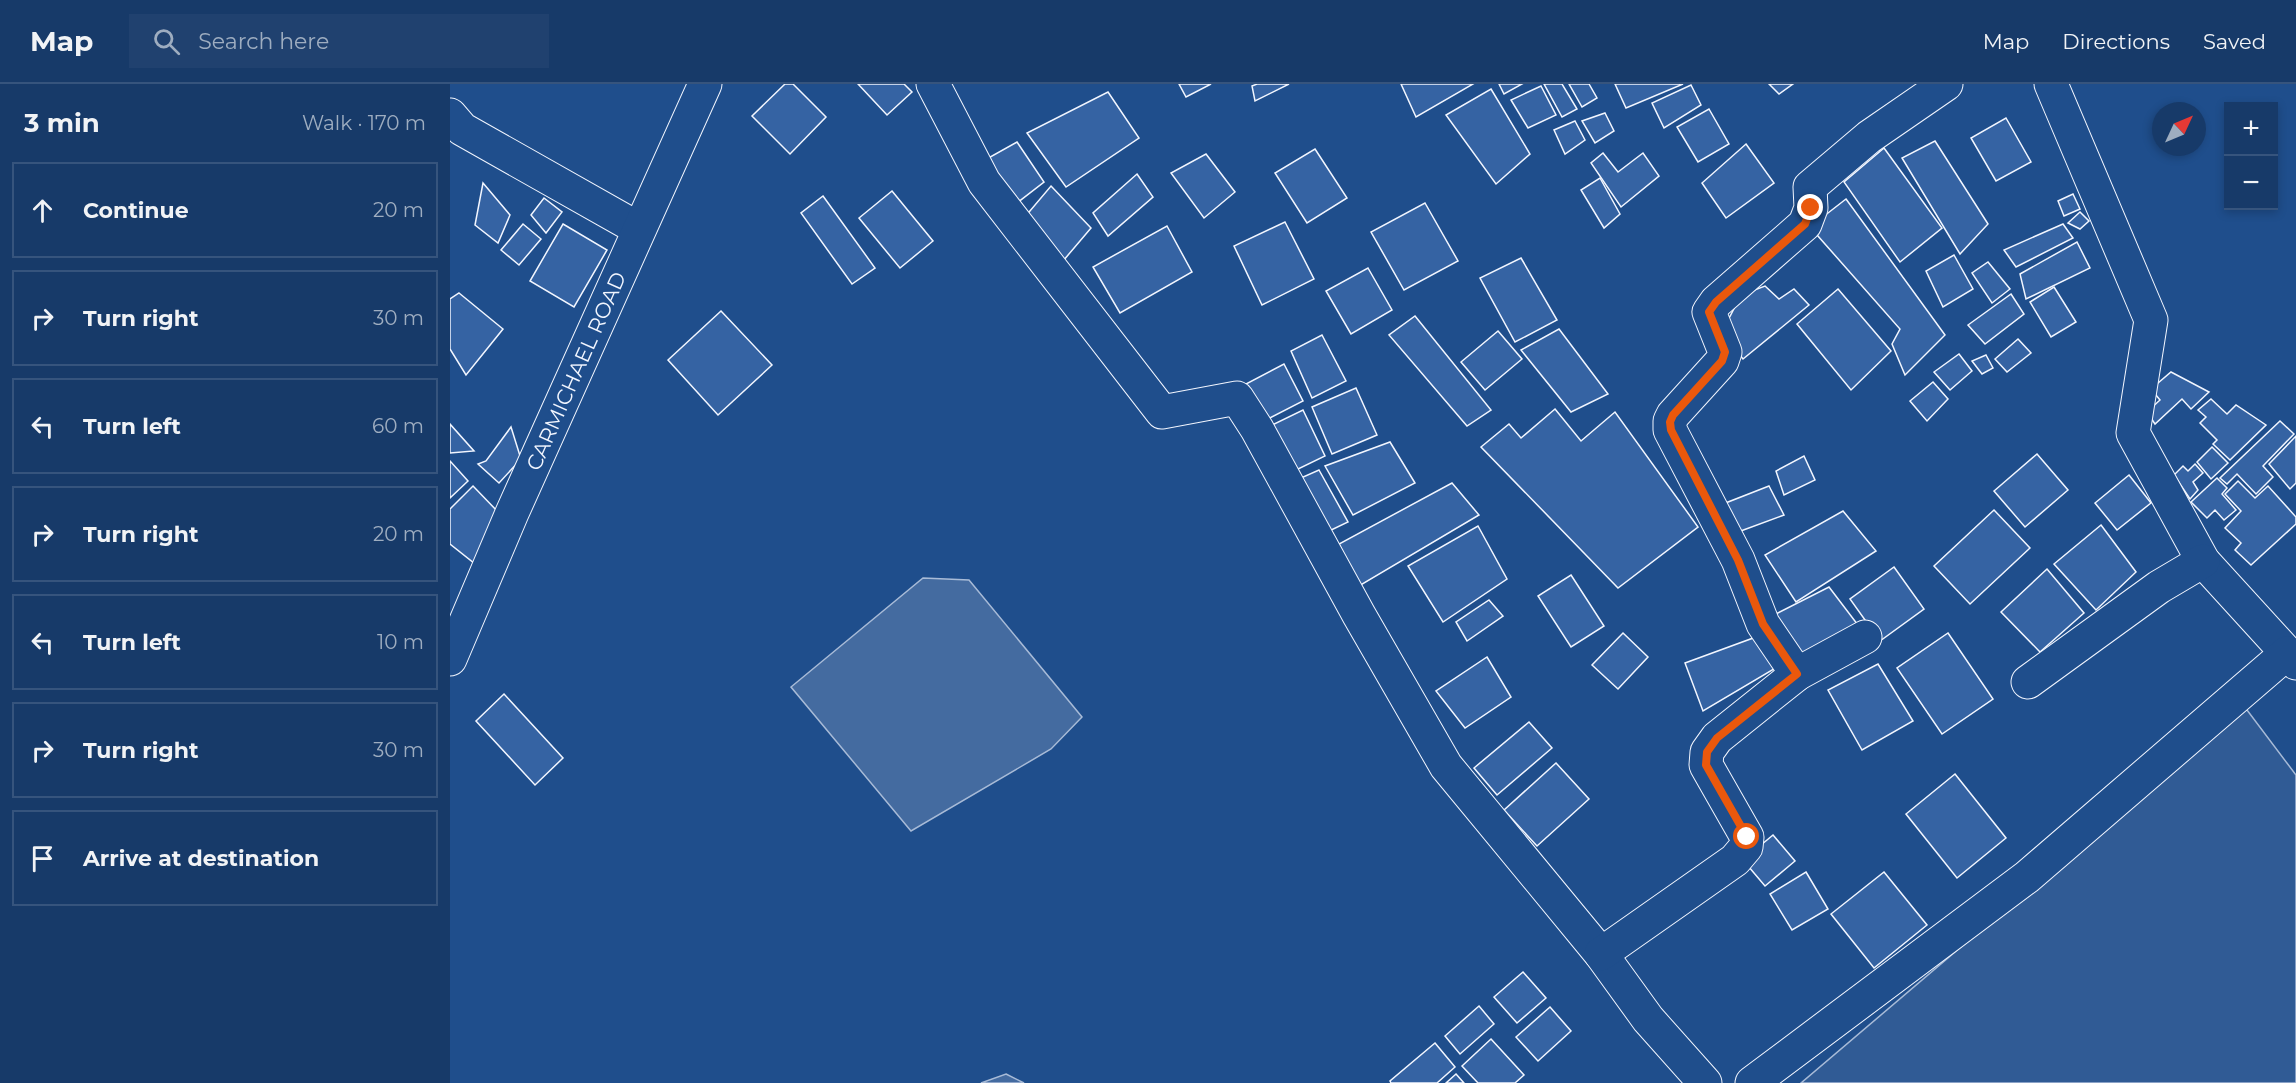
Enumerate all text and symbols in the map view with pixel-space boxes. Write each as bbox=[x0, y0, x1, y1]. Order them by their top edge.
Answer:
search box bbox=[129, 14, 549, 68]
text: Map bbox=[30, 24, 93, 58]
icon: search bbox=[150, 25, 183, 58]
text: Search here bbox=[198, 28, 329, 55]
text: Map bbox=[1983, 29, 2029, 54]
text: Directions bbox=[2062, 29, 2170, 54]
text: Saved bbox=[2203, 29, 2266, 54]
north arrow bbox=[2152, 102, 2206, 156]
map controls bbox=[2224, 102, 2278, 210]
button: + bbox=[2224, 102, 2278, 156]
text: 3 min bbox=[24, 107, 100, 139]
text: Walk · 170 m bbox=[302, 111, 426, 135]
button: − bbox=[2224, 156, 2278, 210]
icon: ahead bbox=[26, 194, 59, 227]
route end bbox=[1797, 194, 1823, 220]
text: Continue bbox=[83, 197, 189, 224]
text: 20 m bbox=[373, 198, 424, 222]
street label: CARMICHAEL ROAD bbox=[521, 268, 631, 474]
icon: right bbox=[26, 302, 59, 335]
text: Turn right bbox=[83, 305, 198, 332]
text: 30 m bbox=[373, 306, 424, 330]
icon: left bbox=[26, 410, 59, 443]
text: Turn left bbox=[83, 413, 181, 440]
text: 60 m bbox=[372, 414, 424, 438]
icon: right bbox=[26, 518, 59, 551]
text: Turn right bbox=[83, 521, 198, 548]
text: 20 m bbox=[373, 522, 424, 546]
icon: left bbox=[26, 626, 59, 659]
text: Turn left bbox=[83, 629, 181, 656]
text: 10 m bbox=[377, 630, 424, 654]
icon: right bbox=[26, 734, 59, 767]
text: Turn right bbox=[83, 737, 198, 764]
text: 30 m bbox=[373, 738, 424, 762]
route start bbox=[1733, 823, 1759, 849]
icon: arrive bbox=[26, 842, 59, 875]
text: Arrive at destination bbox=[83, 845, 319, 872]

